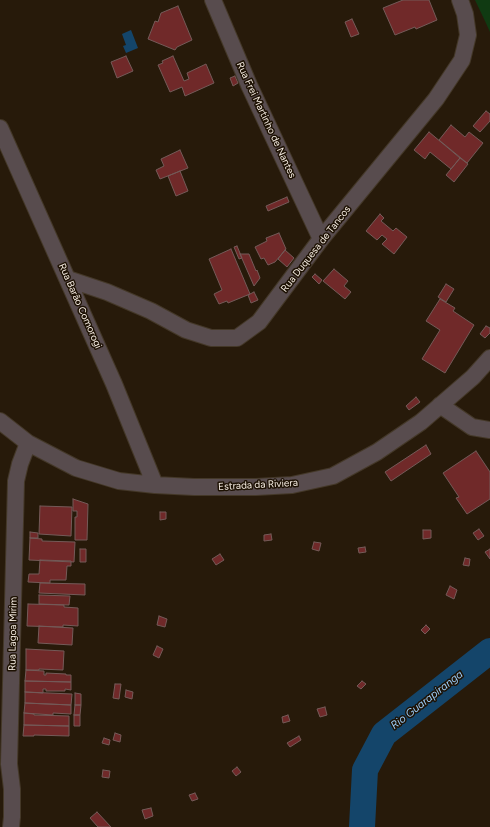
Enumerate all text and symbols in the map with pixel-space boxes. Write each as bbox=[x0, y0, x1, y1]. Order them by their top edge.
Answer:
street label: Rua Frei Martinho de Nantes bbox=[234, 60, 298, 180]
street label: Rua Duquesa de Tancos bbox=[279, 203, 353, 295]
street label: Rua Barão Comorogi bbox=[56, 262, 104, 350]
street label: Estrada da Riviera bbox=[218, 477, 298, 493]
street label: Rua Lagoa Mirim bbox=[6, 597, 20, 671]
water label: Rio Guarapiranga bbox=[388, 668, 466, 732]

